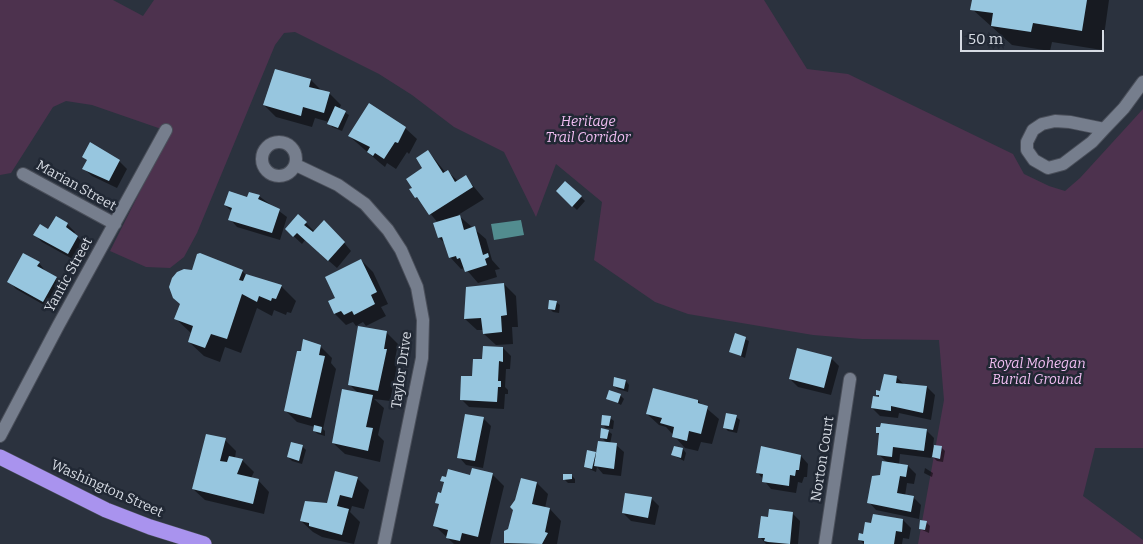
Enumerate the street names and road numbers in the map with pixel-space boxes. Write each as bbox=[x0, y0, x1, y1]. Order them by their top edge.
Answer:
street label: Marian Street bbox=[33, 157, 119, 215]
street label: Yantic Street bbox=[42, 235, 96, 315]
street label: Taylor Drive bbox=[388, 330, 416, 410]
street label: Norton Court bbox=[808, 415, 838, 503]
street label: Washington Street bbox=[48, 457, 166, 521]

